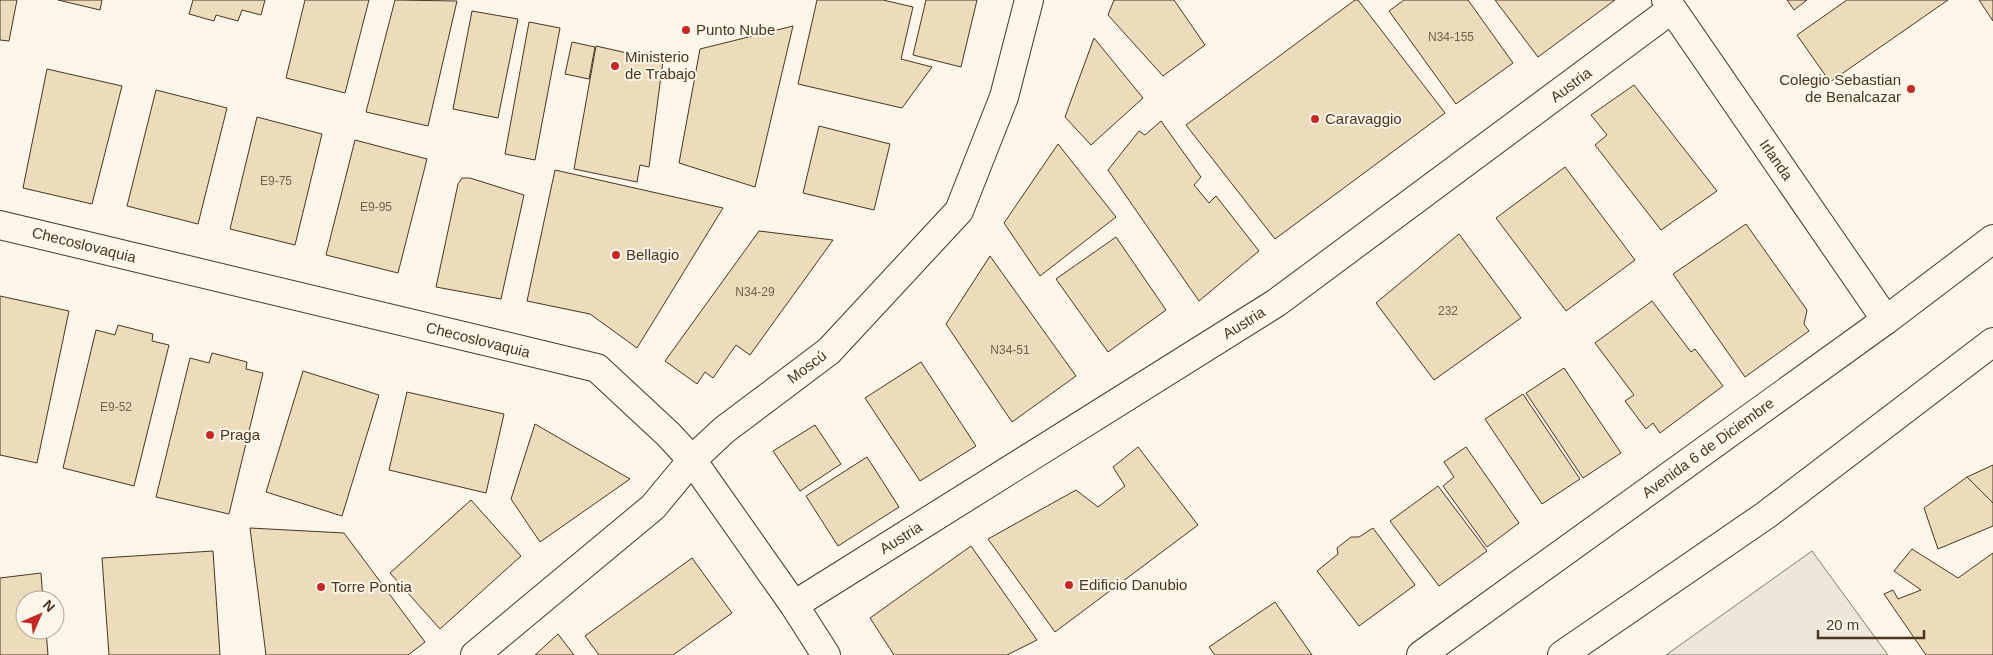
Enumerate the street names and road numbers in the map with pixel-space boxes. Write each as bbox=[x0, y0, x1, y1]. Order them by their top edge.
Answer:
street label: Austria bbox=[1547, 63, 1595, 105]
street label: Irlanda bbox=[1756, 136, 1797, 184]
street label: Checoslovaquia bbox=[30, 223, 139, 266]
street label: Austria bbox=[1219, 303, 1269, 342]
street label: Checoslovaquia bbox=[424, 318, 533, 361]
street label: Moscú bbox=[784, 347, 829, 387]
street label: Avenida 6 de Diciembre bbox=[1638, 394, 1777, 501]
street label: Austria bbox=[876, 518, 926, 557]

